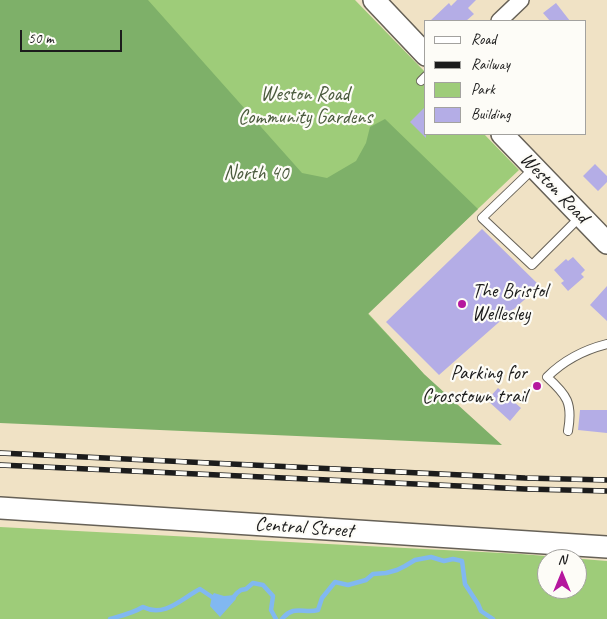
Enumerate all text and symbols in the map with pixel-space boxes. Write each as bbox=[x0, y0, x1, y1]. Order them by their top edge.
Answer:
scale bar bbox=[22, 20, 125, 52]
legend bbox=[424, 20, 587, 135]
text: 50 m bbox=[28, 29, 54, 48]
text: Road bbox=[471, 30, 496, 49]
text: Railway bbox=[471, 55, 510, 74]
text: Park bbox=[471, 80, 495, 99]
park label: Weston Road Community Gardens bbox=[238, 83, 372, 130]
text: Building bbox=[471, 105, 510, 124]
street label: Weston Road bbox=[514, 148, 594, 228]
park label: North 40 bbox=[224, 162, 288, 186]
place label: The Bristol Wellesley bbox=[472, 280, 547, 327]
marker: The Bristol Wellesley bbox=[456, 298, 468, 310]
place label: Parking for Crosstown trail bbox=[422, 362, 527, 409]
marker: Parking for Crosstown trail bbox=[531, 380, 543, 392]
street label: Central Street bbox=[254, 513, 354, 543]
north arrow bbox=[537, 549, 587, 599]
text: N bbox=[558, 551, 566, 568]

